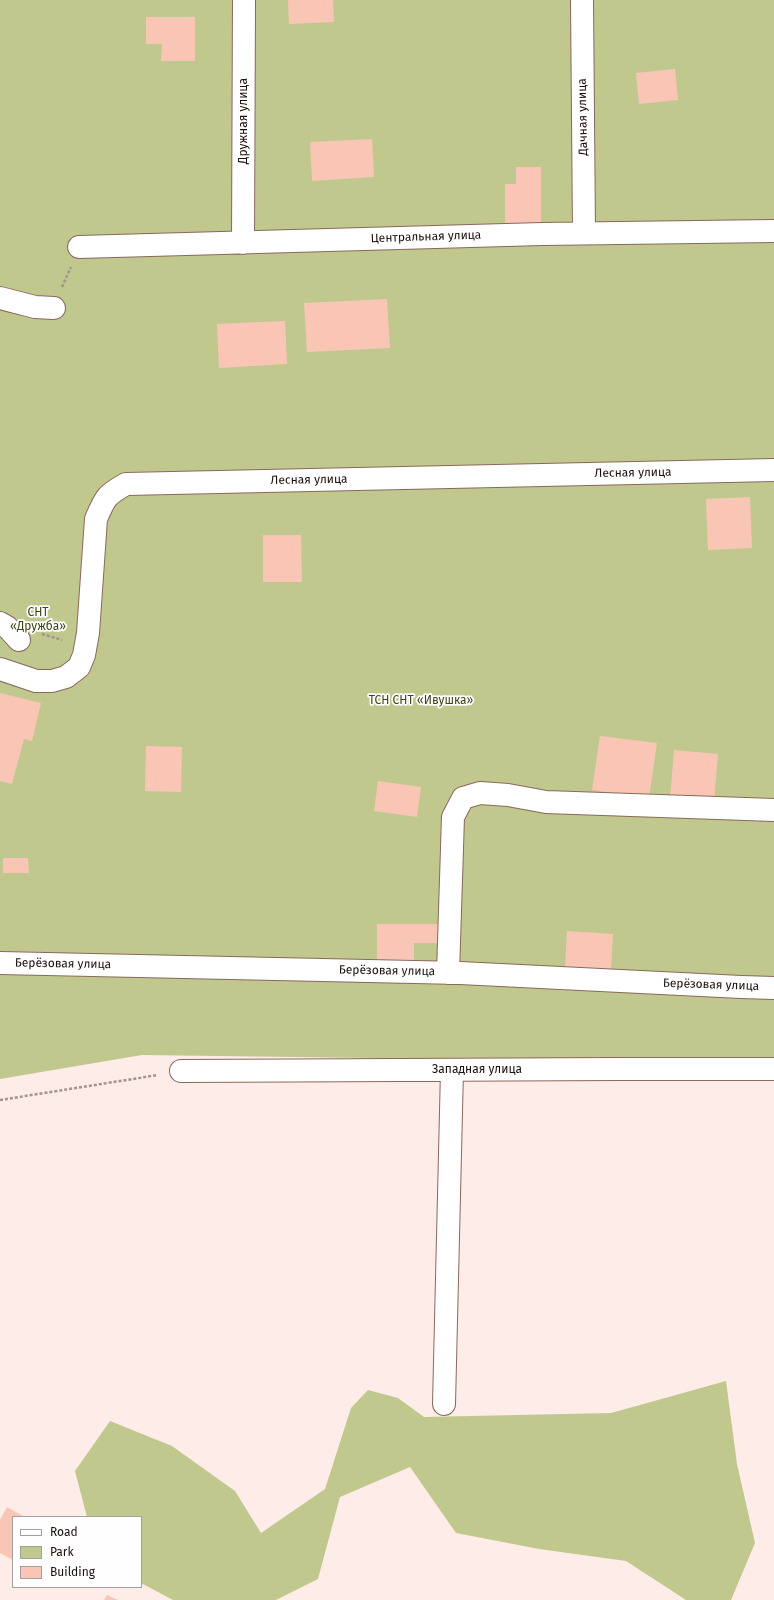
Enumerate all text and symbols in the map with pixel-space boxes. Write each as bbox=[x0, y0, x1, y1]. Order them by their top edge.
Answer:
street label: Дружная улица bbox=[237, 78, 251, 164]
street label: Дачная улица bbox=[575, 78, 591, 156]
street label: Центральная улица bbox=[371, 228, 481, 246]
street label: Лесная улица bbox=[594, 465, 672, 481]
street label: Лесная улица bbox=[270, 472, 348, 488]
park label: СНТ «Дружба» bbox=[10, 606, 66, 634]
park label: ТСН СНТ «Ивушка» bbox=[369, 694, 473, 708]
street label: Берёзовая улица bbox=[15, 956, 111, 972]
street label: Берёзовая улица bbox=[339, 963, 435, 979]
street label: Берёзовая улица bbox=[663, 976, 759, 994]
street label: Западная улица bbox=[432, 1063, 522, 1077]
legend bbox=[12, 1516, 142, 1588]
text: Road bbox=[50, 1525, 78, 1539]
text: Park bbox=[50, 1545, 74, 1559]
text: Building bbox=[50, 1565, 95, 1579]

